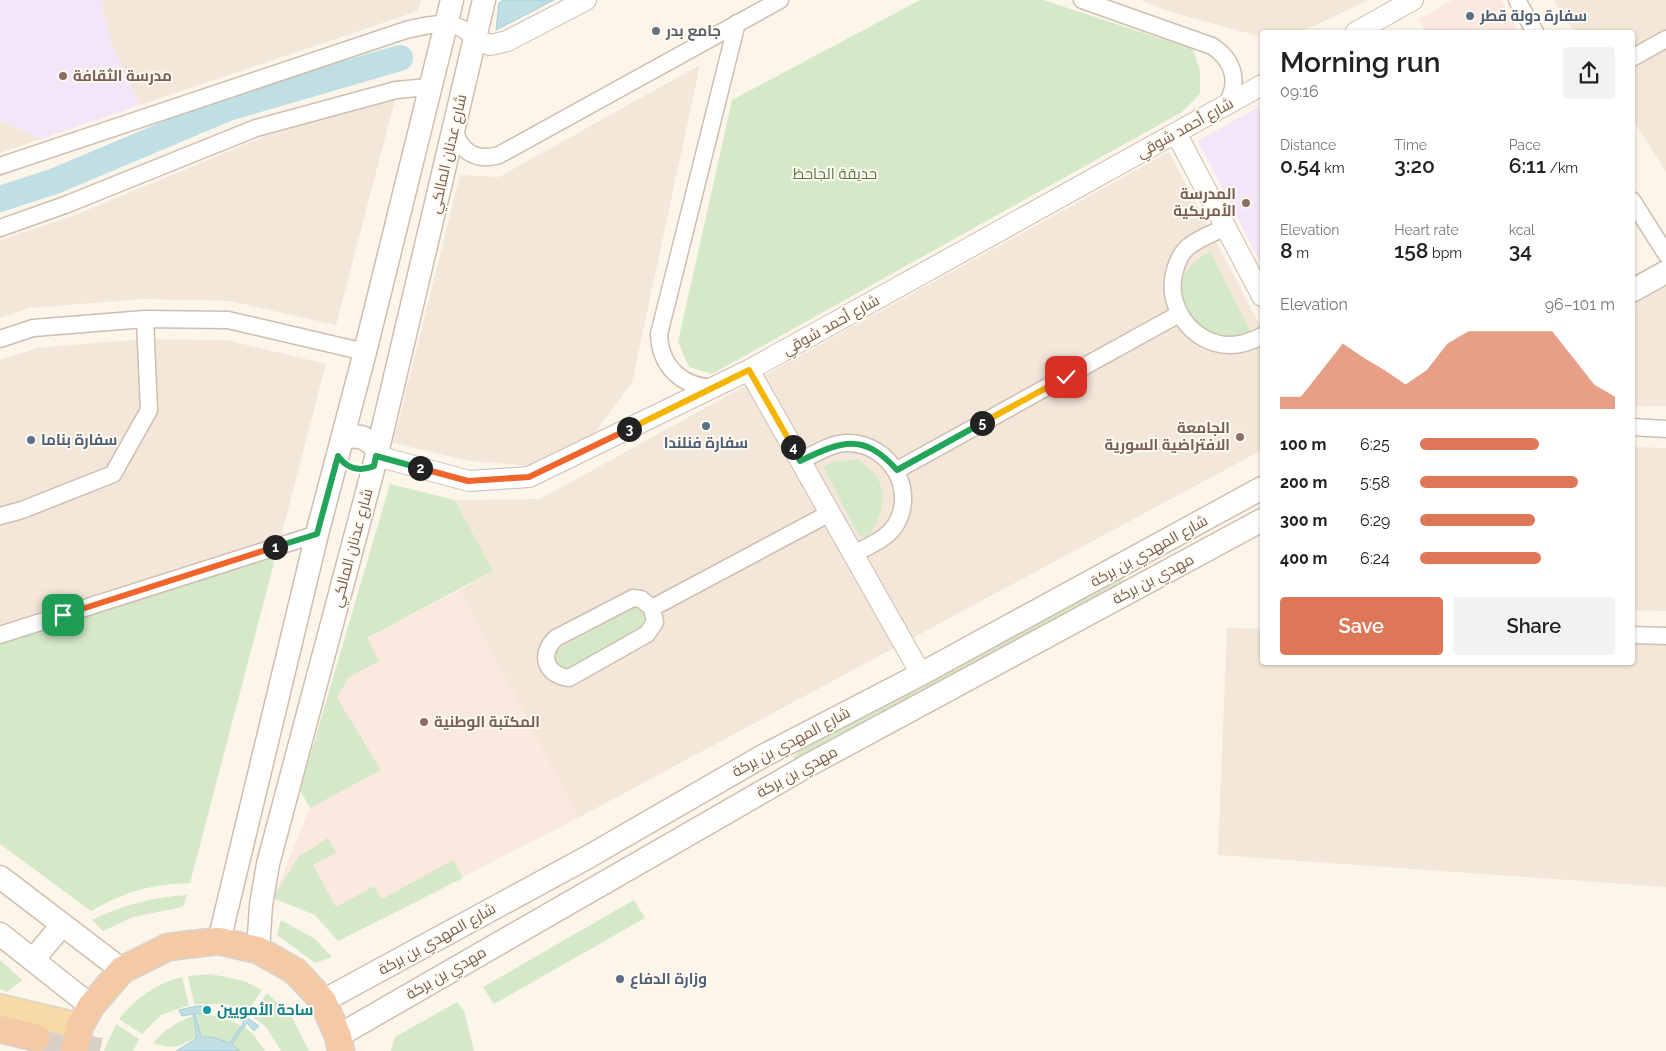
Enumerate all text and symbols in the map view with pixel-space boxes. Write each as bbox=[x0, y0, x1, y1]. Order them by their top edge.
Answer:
place label: سفارة دولة قطر bbox=[1479, 7, 1587, 25]
marker: سفارة دولة قطر bbox=[1464, 10, 1476, 22]
place label: جامع بدر bbox=[665, 22, 721, 41]
marker: جامع بدر bbox=[650, 25, 662, 37]
text: Morning run bbox=[1280, 46, 1440, 79]
button: share bbox=[1563, 47, 1615, 99]
place label: مدرسة الثقافة bbox=[73, 67, 172, 85]
marker: مدرسة الثقافة bbox=[57, 70, 69, 82]
text: 09:16 bbox=[1280, 82, 1319, 101]
street label: شارع عدنان المالكي bbox=[426, 93, 473, 216]
street label: شارع أحمد شوقي bbox=[1133, 93, 1238, 165]
text: Distance bbox=[1280, 137, 1336, 153]
text: Time bbox=[1394, 137, 1427, 153]
text: Pace bbox=[1509, 137, 1541, 153]
text: 0.54 bbox=[1280, 153, 1321, 178]
text: 3:20 bbox=[1394, 153, 1435, 178]
text: 6:11 bbox=[1509, 153, 1546, 178]
text: km bbox=[1321, 160, 1345, 176]
text: /km bbox=[1546, 160, 1578, 176]
park label: حديقة الجاحظ bbox=[793, 165, 877, 183]
place label: المدرسة الأمريكية bbox=[1173, 185, 1236, 220]
marker: المدرسة الأمريكية bbox=[1240, 197, 1252, 209]
text: Elevation bbox=[1280, 222, 1339, 238]
text: Heart rate bbox=[1394, 222, 1459, 238]
text: kcal bbox=[1509, 222, 1535, 238]
text: 8 bbox=[1280, 238, 1293, 263]
text: 158 bbox=[1394, 238, 1428, 263]
text: 34 bbox=[1509, 238, 1532, 263]
text: m bbox=[1293, 245, 1309, 261]
text: bpm bbox=[1428, 245, 1462, 261]
street label: شارع أحمد شوقي bbox=[779, 290, 884, 362]
text: Elevation bbox=[1280, 295, 1348, 314]
text: 96–101 m bbox=[1545, 295, 1615, 314]
pin bbox=[1045, 356, 1087, 398]
icon: check bbox=[1052, 363, 1080, 391]
pin: 5 bbox=[970, 410, 994, 436]
text: 5 bbox=[979, 415, 986, 431]
pin: 3 bbox=[616, 416, 642, 442]
place label: الجامعة الافتراضية السورية bbox=[1105, 419, 1230, 454]
marker: سفارة فنلندا bbox=[700, 420, 712, 432]
text: 3 bbox=[626, 421, 633, 437]
place label: سفارة بناما bbox=[41, 431, 117, 449]
marker: الجامعة الافتراضية السورية bbox=[1234, 431, 1246, 443]
marker: سفارة بناما bbox=[25, 434, 37, 446]
place label: سفارة فنلندا bbox=[664, 434, 748, 452]
pin: 4 bbox=[780, 434, 806, 460]
text: 100 m bbox=[1280, 435, 1326, 454]
text: 6:25 bbox=[1360, 435, 1390, 454]
text: 4 bbox=[790, 439, 798, 455]
pin: 2 bbox=[408, 456, 432, 480]
text: 2 bbox=[417, 460, 424, 476]
text: 200 m bbox=[1280, 473, 1327, 492]
text: 5:58 bbox=[1360, 473, 1390, 492]
street label: شارع عدنان المالكي bbox=[328, 487, 379, 610]
street label: شارع المهدي بن بركة bbox=[1087, 511, 1211, 591]
text: 300 m bbox=[1280, 511, 1327, 530]
text: 6:29 bbox=[1360, 511, 1390, 530]
pin: 1 bbox=[262, 534, 288, 560]
text: 1 bbox=[272, 539, 279, 555]
text: 400 m bbox=[1280, 549, 1328, 568]
text: 6:24 bbox=[1360, 549, 1390, 568]
street label: مهدي بن بركة bbox=[1109, 550, 1197, 608]
pin bbox=[42, 594, 84, 636]
button: Save bbox=[1280, 597, 1443, 655]
button: Share bbox=[1453, 597, 1615, 655]
icon: arrive bbox=[49, 601, 77, 629]
street label: شارع المهدي بن بركة bbox=[729, 703, 853, 781]
place label: المكتبة الوطنية bbox=[434, 713, 540, 731]
marker: المكتبة الوطنية bbox=[418, 716, 430, 728]
street label: مهدي بن بركة bbox=[753, 742, 841, 802]
street label: شارع المهدي بن بركة bbox=[375, 899, 499, 979]
street label: مهدي بن بركة bbox=[403, 943, 489, 1003]
place label: وزارة الدفاع bbox=[630, 970, 707, 989]
marker: وزارة الدفاع bbox=[614, 973, 626, 985]
place label: ساحة الأمويين bbox=[217, 1001, 313, 1019]
marker: ساحة الأمويين bbox=[201, 1004, 213, 1016]

